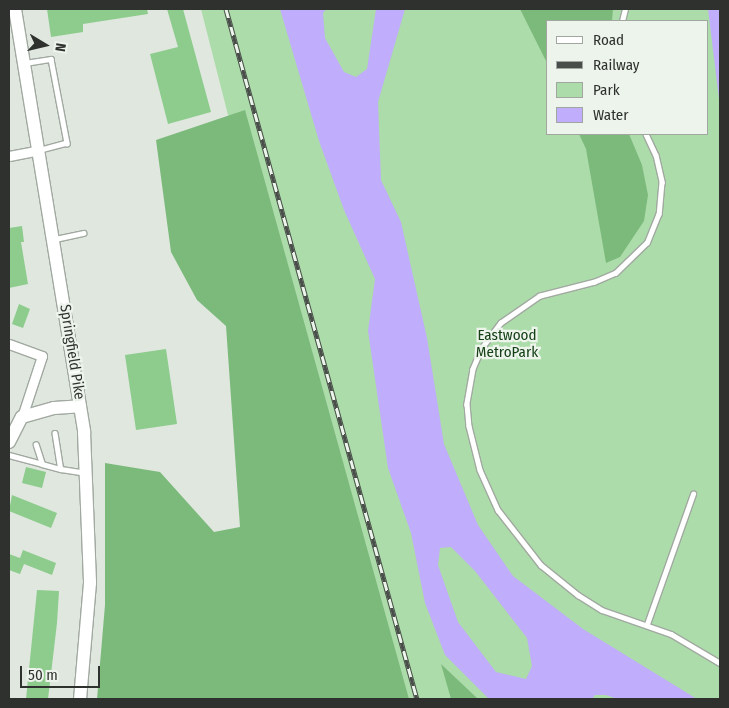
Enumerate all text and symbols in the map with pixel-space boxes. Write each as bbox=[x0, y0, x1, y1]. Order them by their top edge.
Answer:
north arrow bbox=[20, 20, 70, 70]
legend bbox=[546, 20, 709, 135]
text: Road bbox=[593, 31, 624, 49]
text: N bbox=[51, 42, 69, 53]
text: Railway bbox=[593, 56, 640, 74]
text: Park bbox=[593, 81, 620, 99]
text: Water bbox=[593, 106, 628, 124]
street label: Springfield Pike bbox=[56, 303, 88, 401]
park label: Eastwood MetroPark bbox=[476, 326, 538, 361]
scale bar bbox=[22, 656, 102, 688]
text: 50 m bbox=[28, 666, 58, 684]

